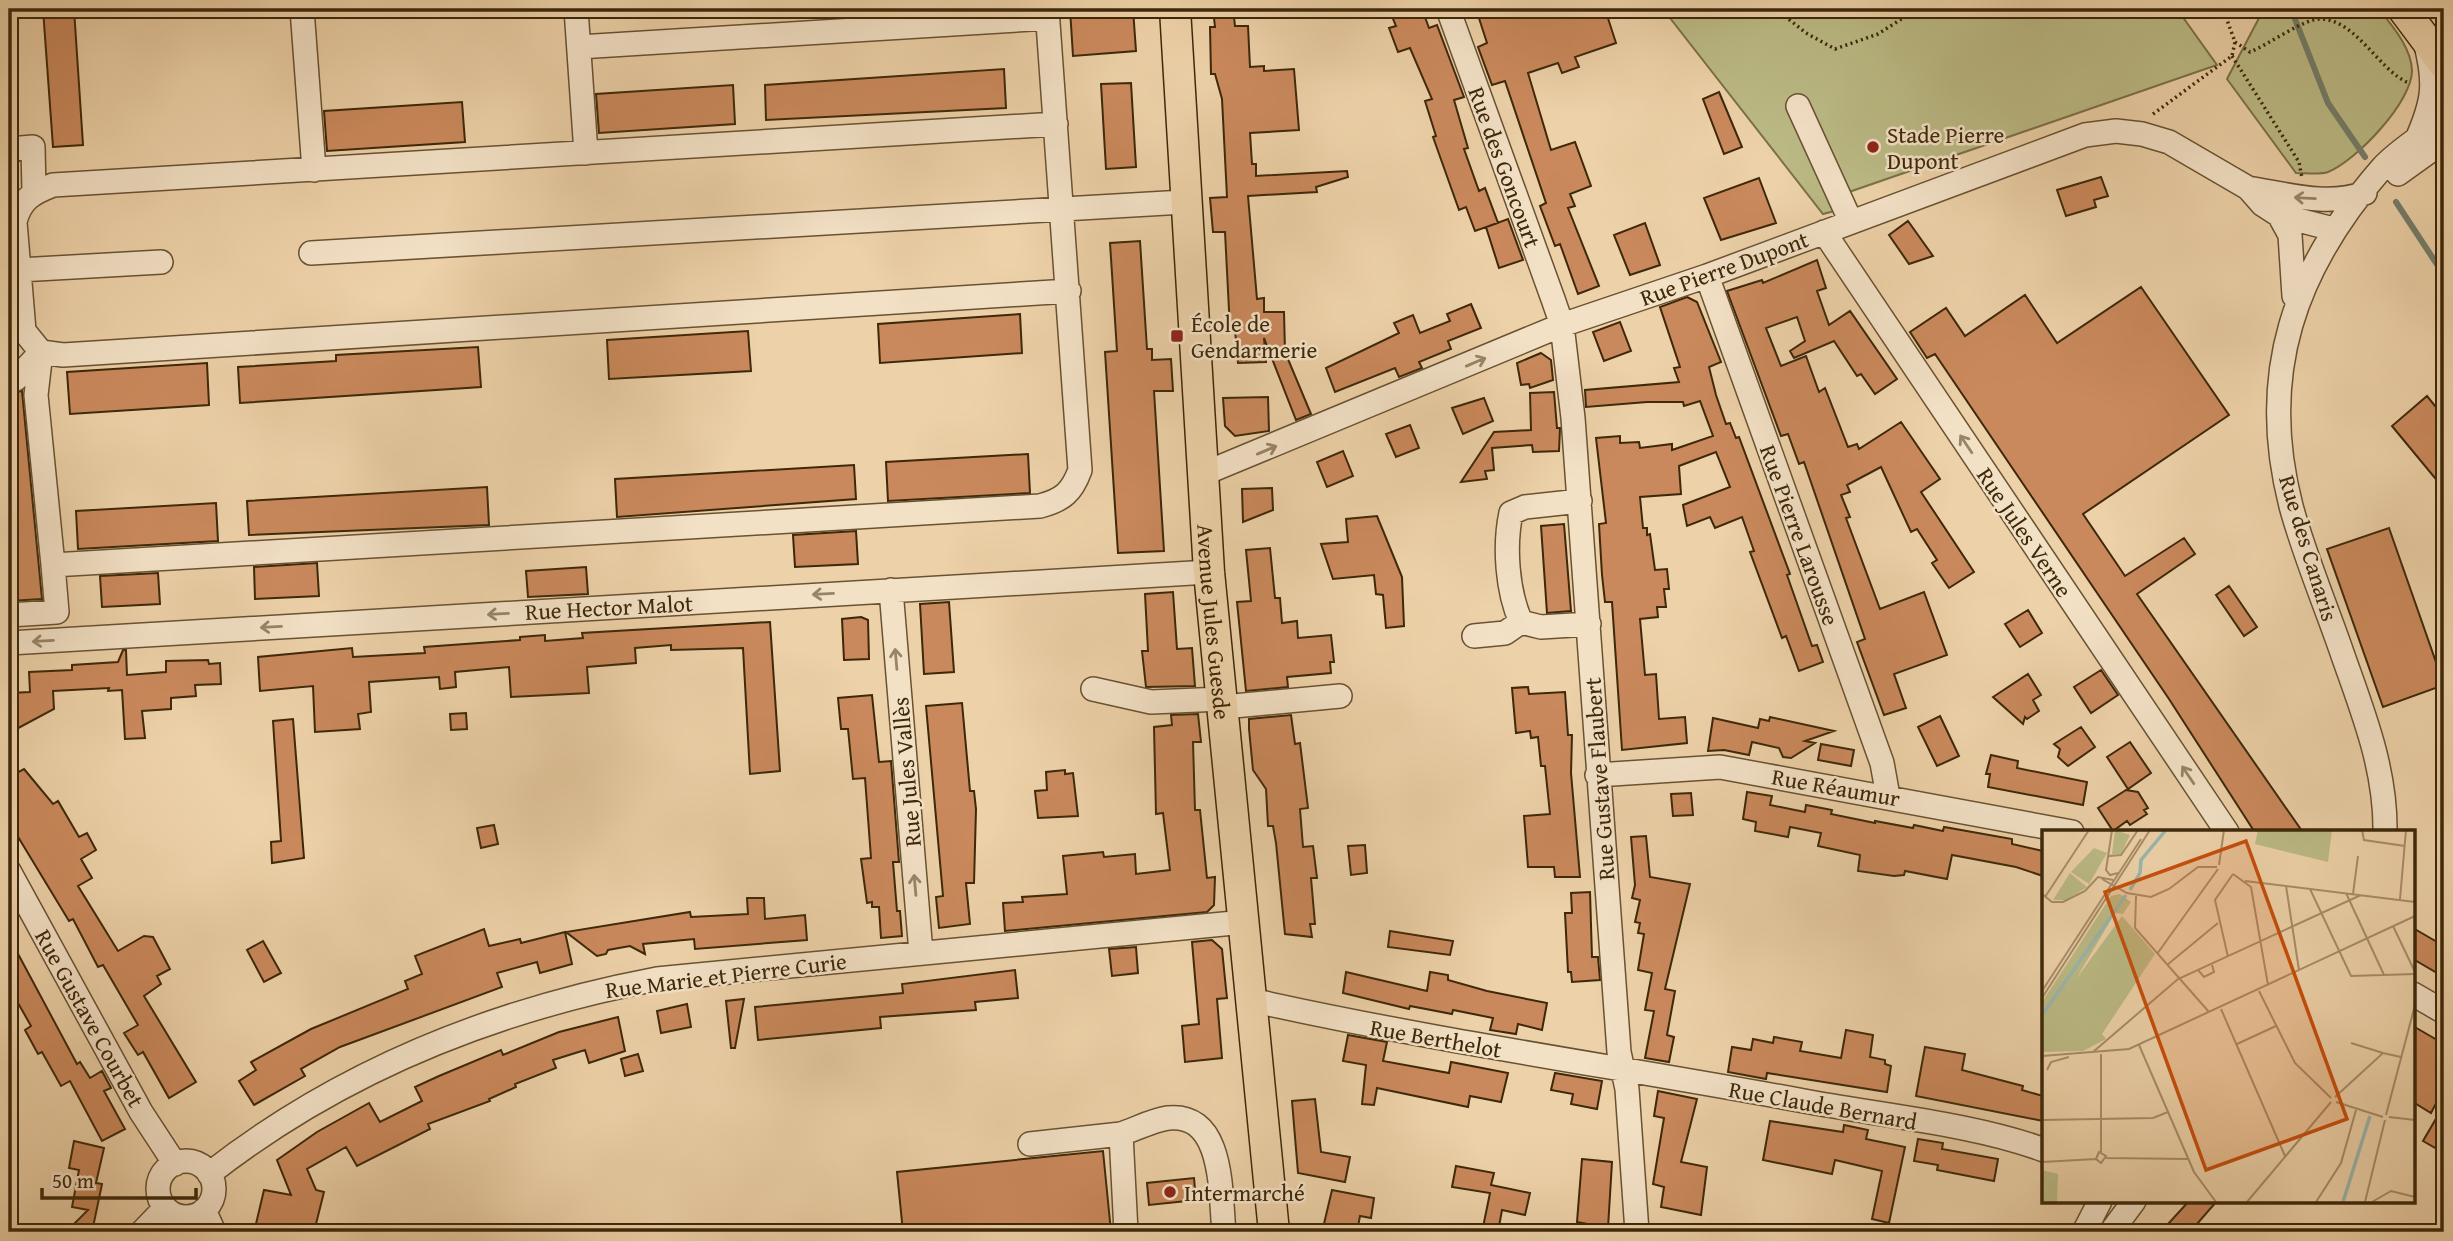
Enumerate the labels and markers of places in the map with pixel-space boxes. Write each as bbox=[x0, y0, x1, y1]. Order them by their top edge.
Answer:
place label: Stade Pierre Dupont bbox=[1887, 118, 2004, 177]
marker: Stade Pierre Dupont bbox=[1865, 139, 1881, 155]
place label: École de Gendarmerie bbox=[1191, 307, 1317, 366]
marker: École de Gendarmerie bbox=[1169, 328, 1185, 344]
place label: Intermarché bbox=[1184, 1176, 1305, 1209]
marker: Intermarché bbox=[1162, 1184, 1178, 1200]

